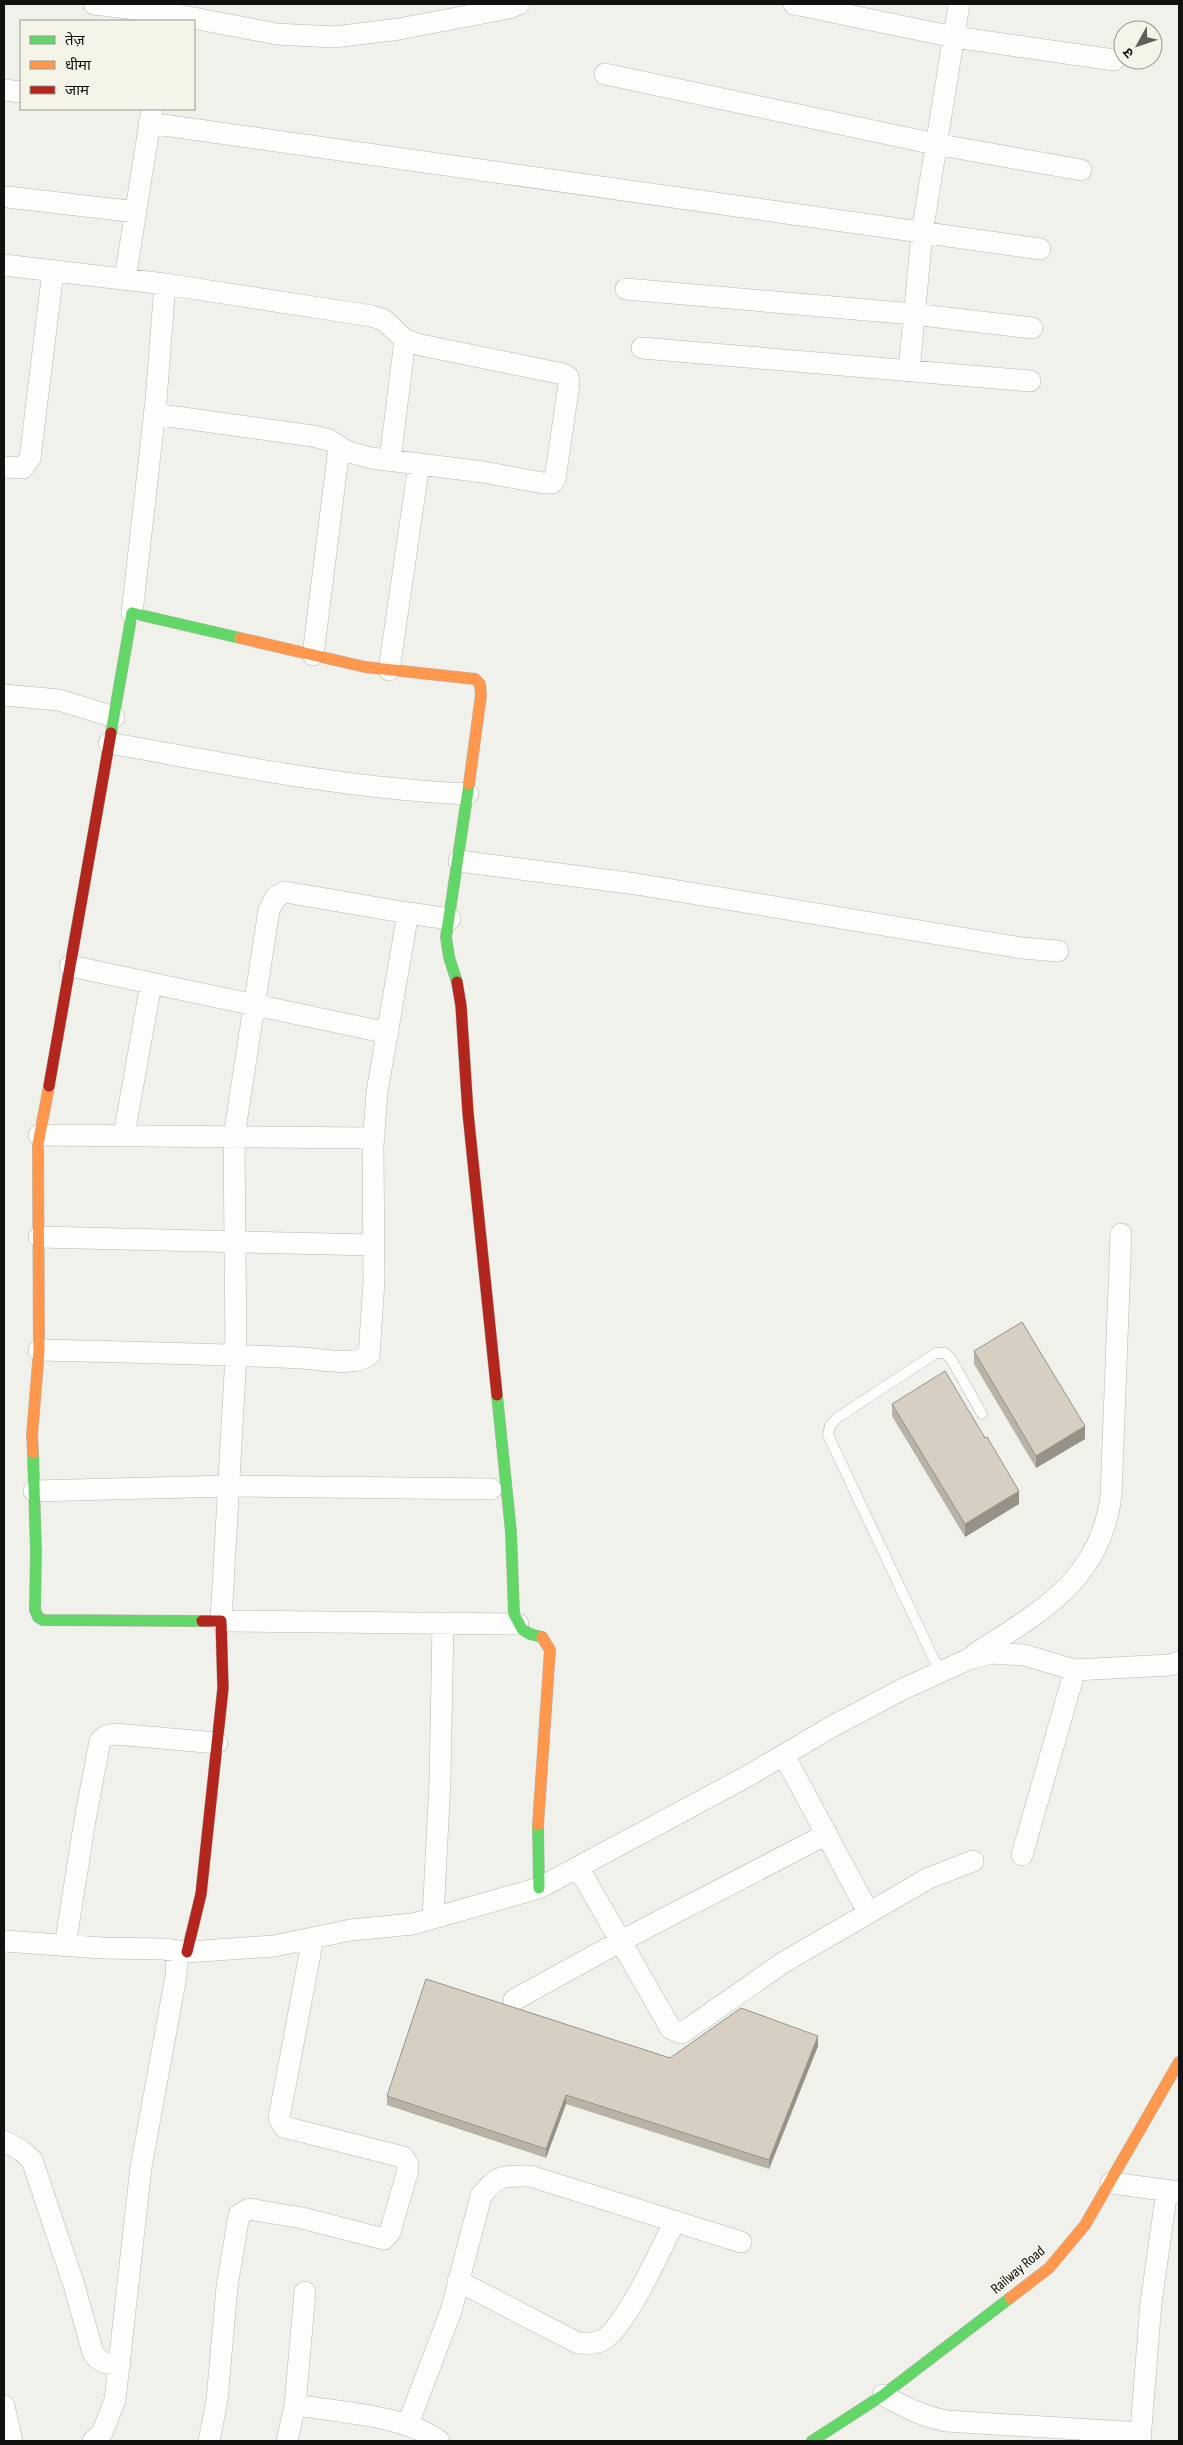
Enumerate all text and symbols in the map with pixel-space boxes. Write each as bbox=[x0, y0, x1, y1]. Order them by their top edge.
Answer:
legend bbox=[20, 20, 195, 110]
north arrow bbox=[1113, 20, 1163, 70]
text: तेज़ bbox=[65, 31, 86, 50]
text: उ bbox=[1119, 44, 1138, 62]
text: धीमा bbox=[65, 56, 92, 75]
text: जाम bbox=[65, 81, 90, 100]
street label: Railway Road bbox=[987, 2242, 1049, 2298]

